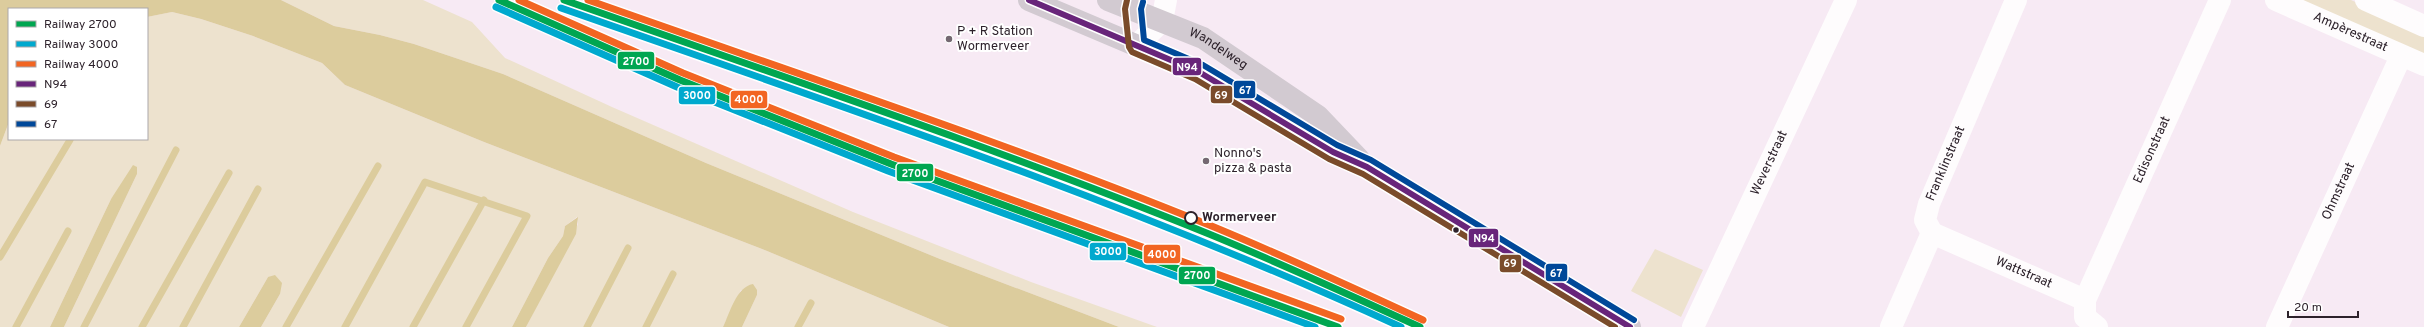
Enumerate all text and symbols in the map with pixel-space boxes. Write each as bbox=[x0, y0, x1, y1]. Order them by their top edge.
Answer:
legend bbox=[8, 8, 148, 140]
street label: Ampèrestraat bbox=[2310, 9, 2390, 56]
text: Railway 2700 bbox=[44, 17, 117, 33]
place label: P + R Station Wormerveer bbox=[957, 24, 1033, 55]
street label: Wandelweg bbox=[1186, 25, 1251, 74]
marker: P + R Station Wormerveer bbox=[944, 34, 954, 44]
text: Railway 3000 bbox=[44, 37, 118, 53]
line badge: 2700 bbox=[617, 51, 655, 70]
text: 2700 bbox=[622, 55, 650, 69]
text: Railway 4000 bbox=[44, 57, 119, 73]
line badge: N94 bbox=[1172, 57, 1202, 76]
text: N94 bbox=[1176, 61, 1198, 75]
text: N94 bbox=[44, 77, 67, 93]
line badge: 67 bbox=[1233, 80, 1256, 99]
text: 67 bbox=[1239, 84, 1251, 98]
line badge: 69 bbox=[1210, 85, 1233, 104]
line badge: 3000 bbox=[678, 86, 716, 105]
text: 3000 bbox=[683, 89, 711, 103]
text: 69 bbox=[1214, 89, 1228, 103]
line badge: 4000 bbox=[730, 90, 768, 109]
text: 4000 bbox=[735, 93, 763, 107]
text: 69 bbox=[44, 97, 58, 113]
street label: Edisonstraat bbox=[2130, 114, 2175, 186]
text: 67 bbox=[44, 117, 57, 133]
street label: Franklinstraat bbox=[1923, 124, 1969, 204]
street label: Weverstraat bbox=[1748, 128, 1792, 198]
place label: Nonno's pizza & pasta bbox=[1214, 146, 1291, 177]
marker: Nonno's pizza & pasta bbox=[1201, 156, 1211, 166]
street label: Ohmstraat bbox=[2319, 160, 2359, 223]
line badge: 2700 bbox=[896, 163, 934, 182]
text: 2700 bbox=[901, 167, 929, 181]
place label: Wormerveer bbox=[1202, 210, 1277, 226]
marker: Wormerveer bbox=[1184, 211, 1198, 225]
unlabelled marker bbox=[1451, 225, 1461, 235]
line badge: N94 bbox=[1468, 228, 1499, 248]
text: N94 bbox=[1473, 232, 1495, 246]
line badge: 3000 bbox=[1089, 242, 1127, 261]
line badge: 4000 bbox=[1143, 244, 1181, 264]
text: 3000 bbox=[1094, 245, 1122, 259]
text: 4000 bbox=[1148, 248, 1176, 262]
line badge: 69 bbox=[1499, 254, 1522, 273]
street label: Wattstraat bbox=[1993, 254, 2055, 293]
text: 69 bbox=[1503, 257, 1517, 271]
line badge: 67 bbox=[1545, 263, 1568, 282]
line badge: 2700 bbox=[1178, 266, 1216, 285]
text: 67 bbox=[1550, 267, 1562, 281]
text: 2700 bbox=[1183, 269, 1211, 283]
scale bar bbox=[2288, 293, 2358, 319]
text: 20 m bbox=[2294, 300, 2322, 316]

